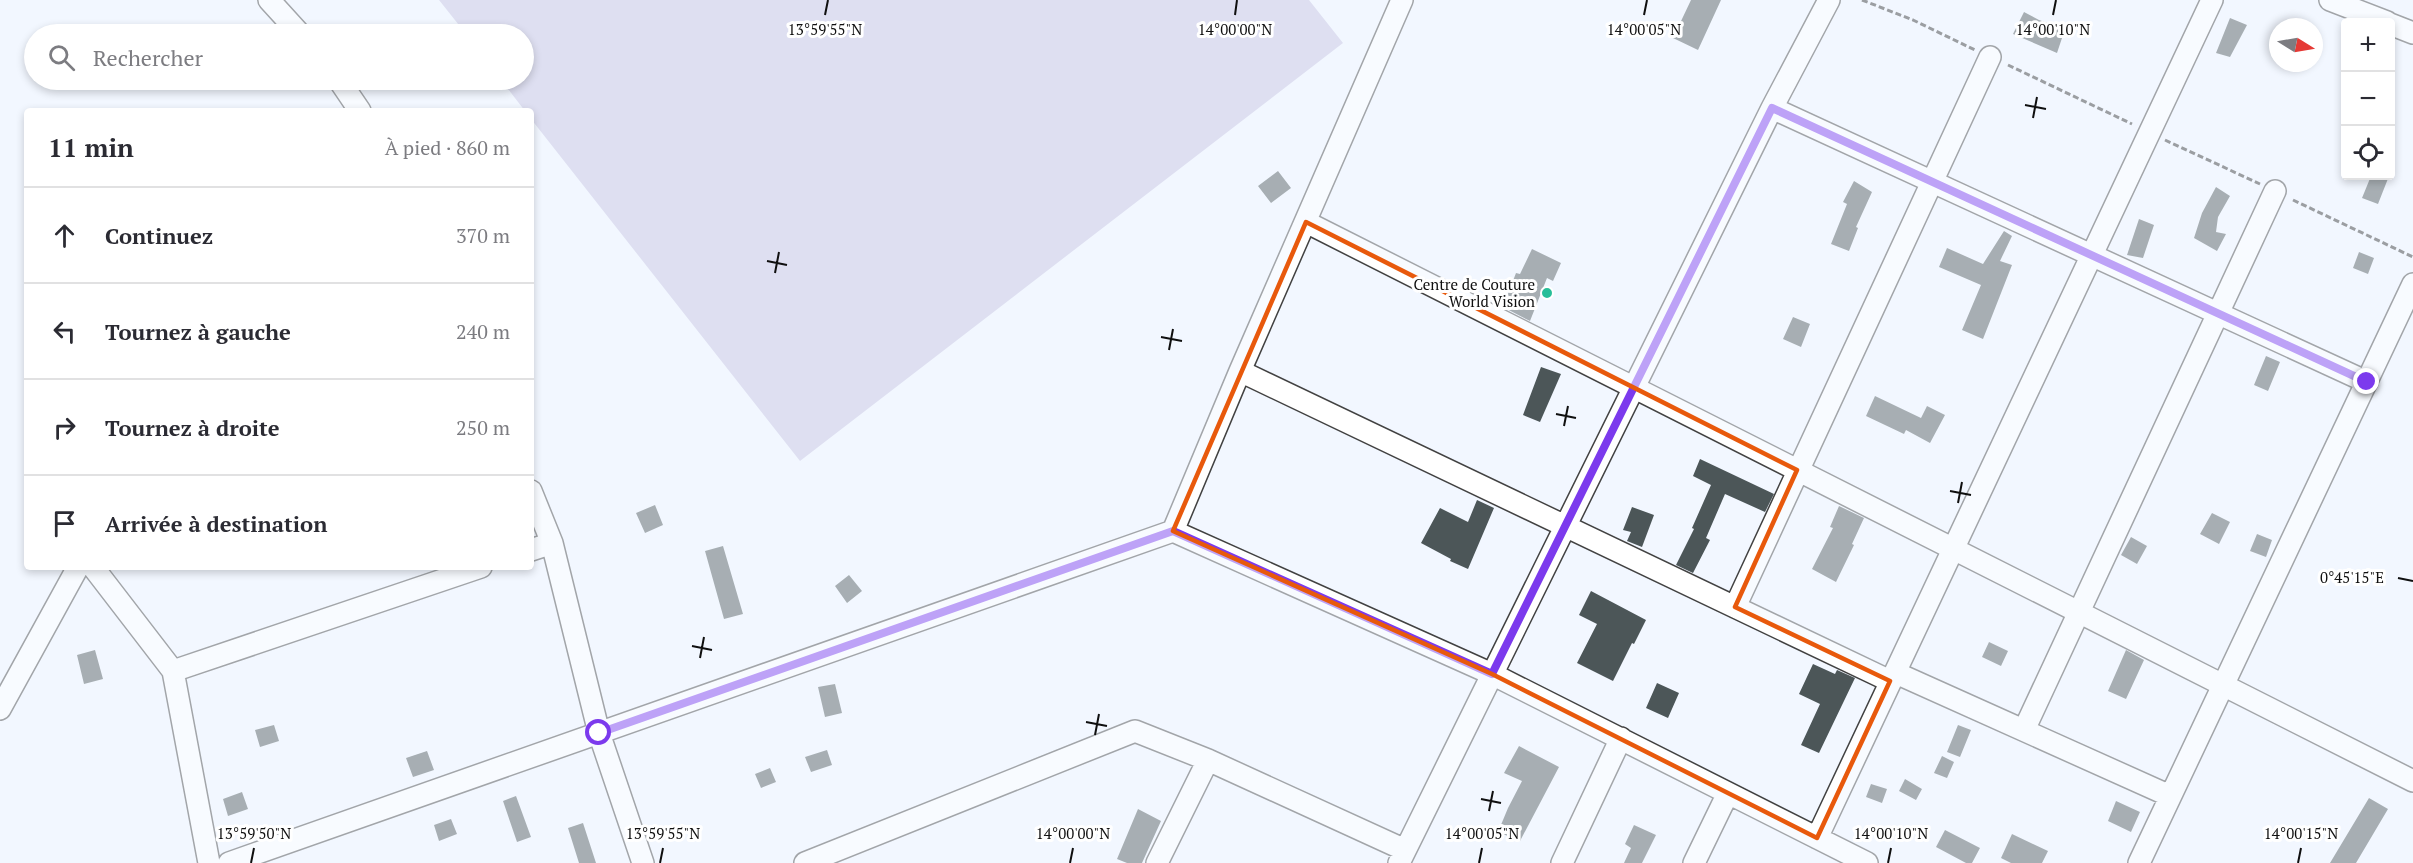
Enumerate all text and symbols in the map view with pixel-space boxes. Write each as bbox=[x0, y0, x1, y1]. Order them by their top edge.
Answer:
north arrow bbox=[2269, 18, 2323, 72]
map controls bbox=[2341, 18, 2395, 180]
button: + bbox=[2341, 18, 2395, 72]
text: 13°59'55"N bbox=[788, 19, 862, 39]
text: 14°00'00"N bbox=[1198, 19, 1272, 39]
text: 14°00'05"N bbox=[1607, 19, 1681, 39]
text: 14°00'10"N bbox=[2016, 19, 2090, 39]
search box bbox=[24, 24, 534, 90]
icon: search bbox=[45, 41, 78, 74]
text: Rechercher bbox=[93, 43, 203, 72]
button: − bbox=[2341, 72, 2395, 126]
button: locate bbox=[2341, 126, 2395, 180]
text: 11 min bbox=[48, 130, 134, 164]
text: À pied · 860 m bbox=[385, 134, 510, 161]
icon: ahead bbox=[48, 219, 81, 252]
text: Continuez bbox=[105, 221, 213, 250]
text: 370 m bbox=[456, 222, 510, 249]
place label: Centre de Couture World Vision bbox=[1414, 274, 1535, 311]
marker: Centre de Couture World Vision bbox=[1540, 286, 1554, 300]
icon: left bbox=[48, 315, 81, 348]
text: Tournez à gauche bbox=[105, 317, 291, 346]
text: 240 m bbox=[456, 318, 510, 345]
route end bbox=[2353, 368, 2379, 394]
icon: right bbox=[48, 411, 81, 444]
text: Tournez à droite bbox=[105, 413, 280, 442]
text: 250 m bbox=[456, 414, 510, 441]
icon: arrive bbox=[48, 507, 81, 540]
text: Arrivée à destination bbox=[105, 509, 327, 538]
text: 0°45'15"E bbox=[2320, 567, 2384, 587]
route start bbox=[585, 719, 611, 745]
text: 13°59'50"N bbox=[217, 823, 291, 843]
text: 13°59'55"N bbox=[626, 823, 700, 843]
text: 14°00'00"N bbox=[1036, 823, 1110, 843]
text: 14°00'05"N bbox=[1445, 823, 1519, 843]
text: 14°00'10"N bbox=[1854, 823, 1928, 843]
text: 14°00'15"N bbox=[2264, 823, 2338, 843]

